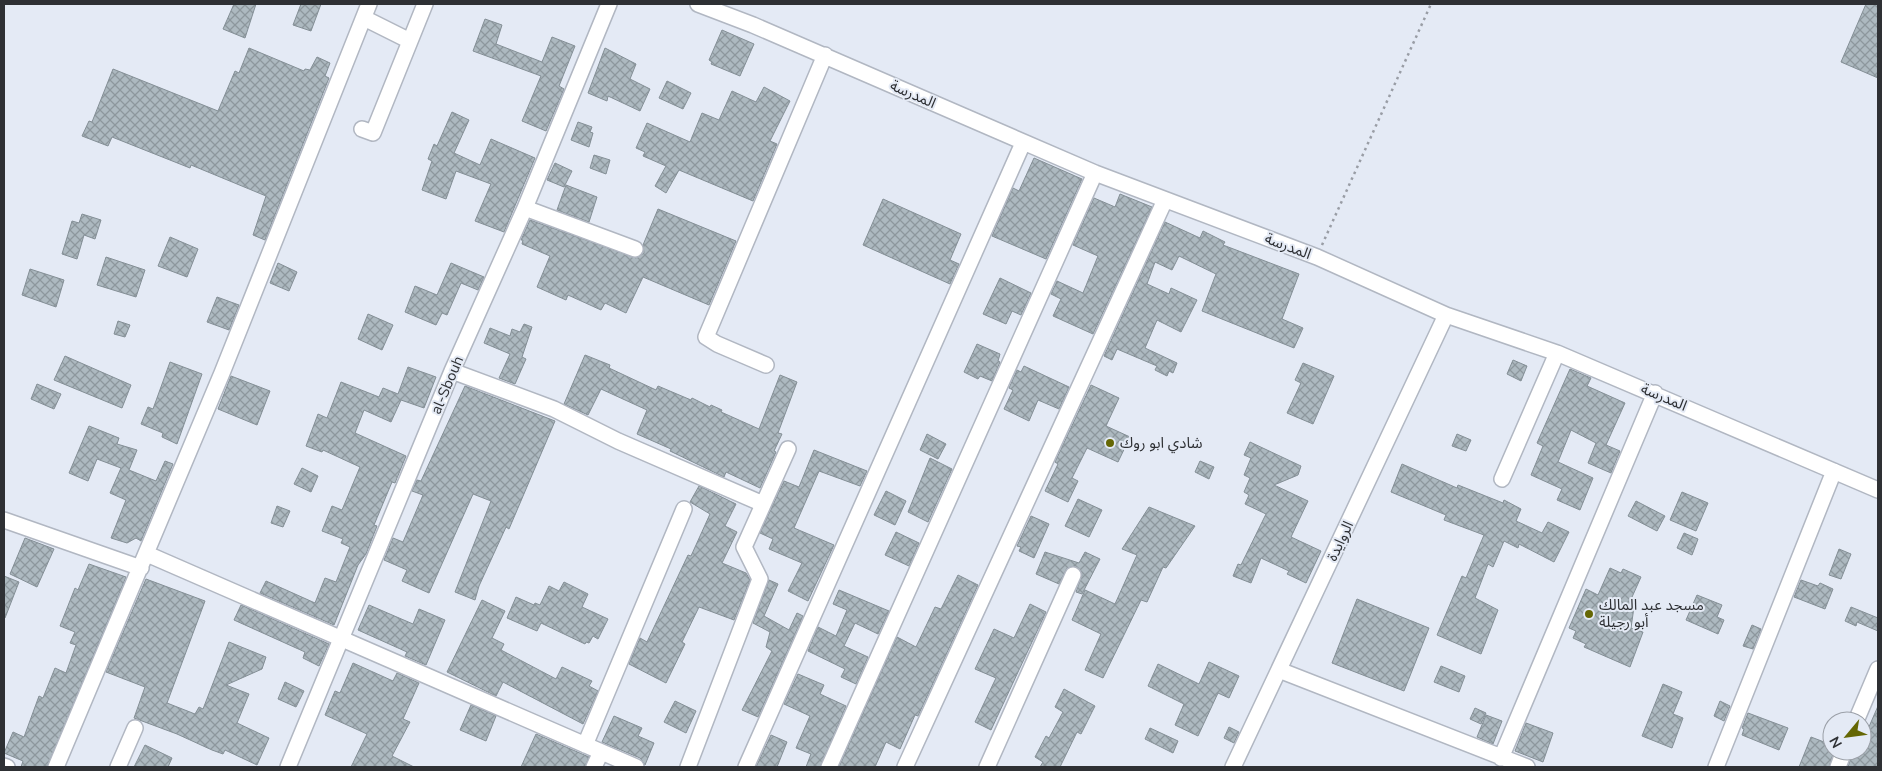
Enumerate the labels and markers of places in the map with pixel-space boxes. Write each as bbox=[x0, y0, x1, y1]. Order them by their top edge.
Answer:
place label: شادي ابو روك bbox=[1120, 433, 1203, 454]
marker: شادي ابو روك bbox=[1104, 437, 1116, 449]
place label: مسجد عبد المالك أبو رجيلة bbox=[1599, 595, 1704, 632]
marker: مسجد عبد المالك أبو رجيلة bbox=[1583, 608, 1595, 620]

